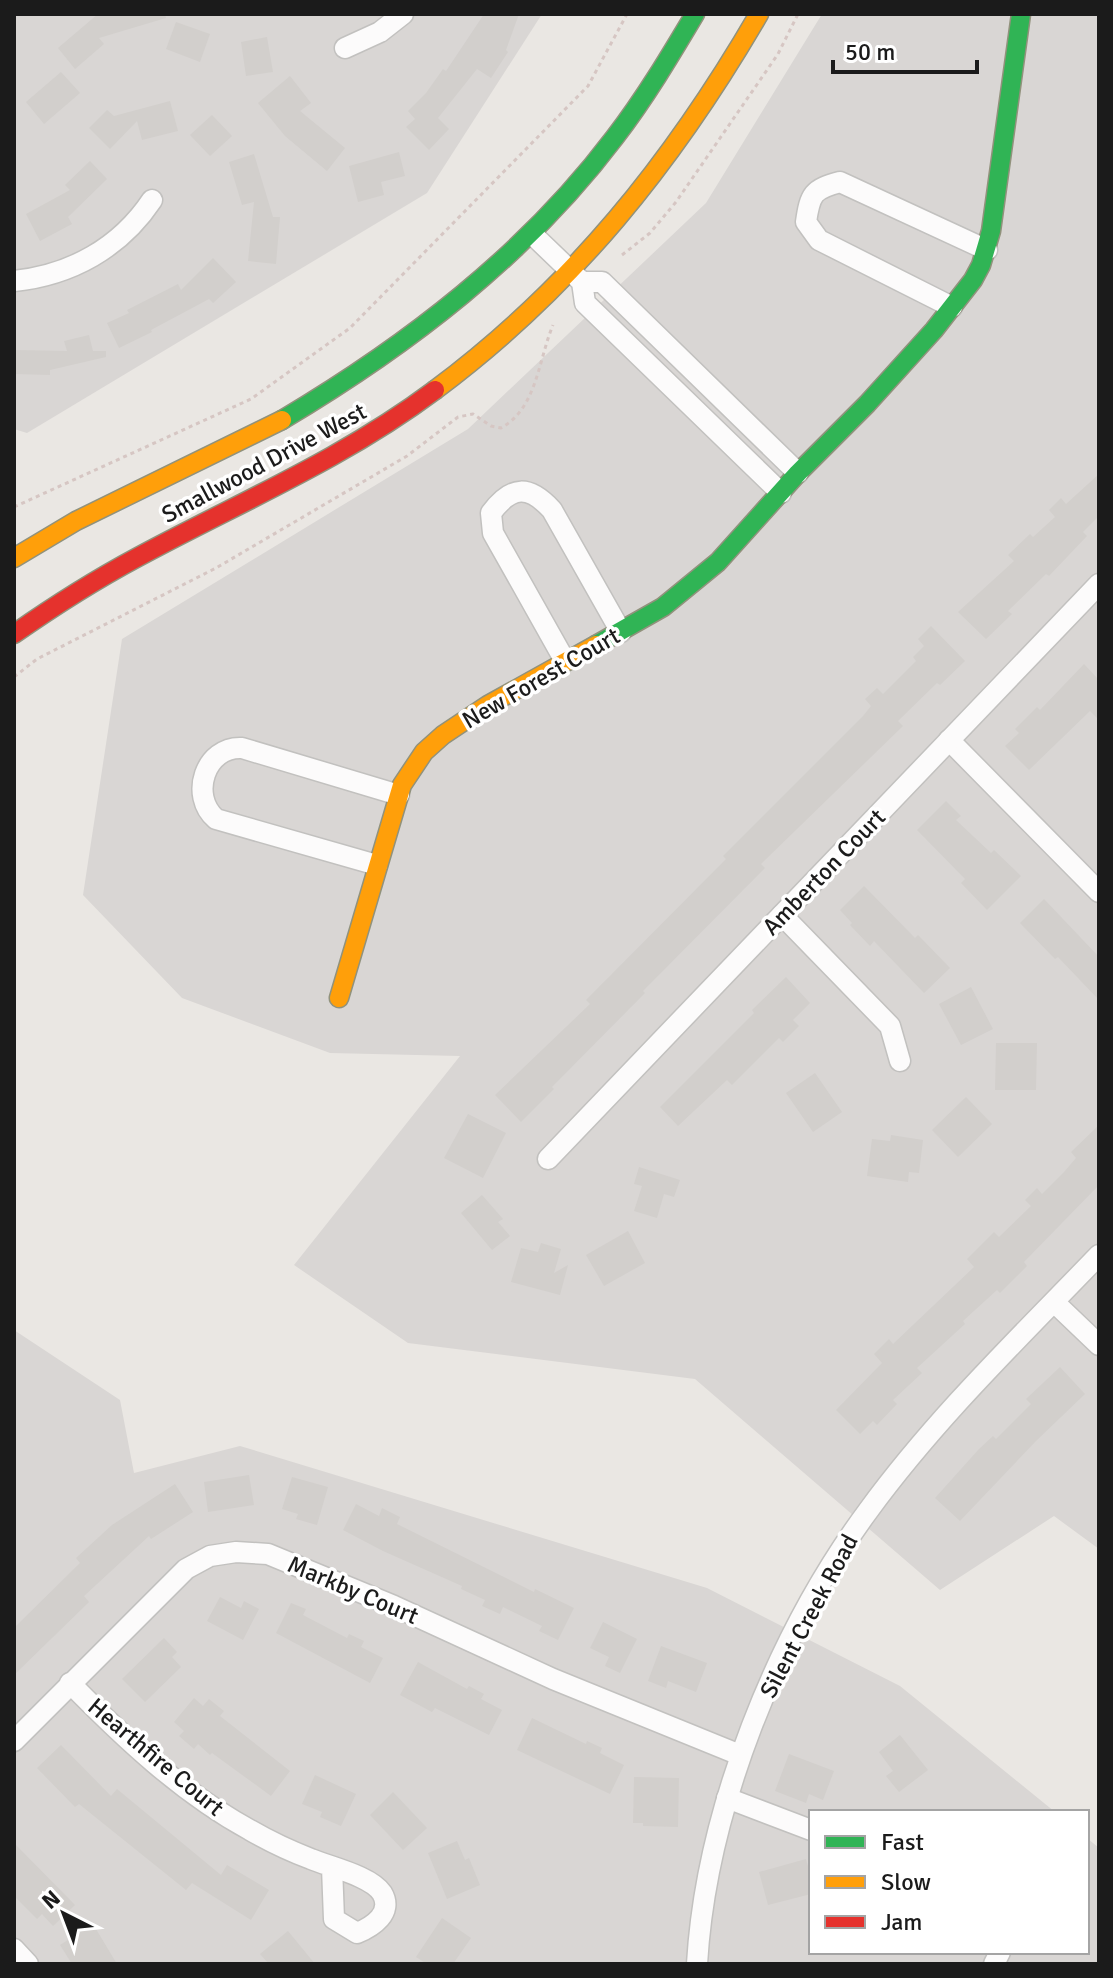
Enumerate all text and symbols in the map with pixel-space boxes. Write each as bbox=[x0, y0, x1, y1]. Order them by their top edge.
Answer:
scale bar bbox=[833, 24, 977, 74]
text: 50 m bbox=[845, 37, 895, 67]
street label: Smallwood Drive West bbox=[156, 396, 372, 530]
street label: New Forest Court bbox=[457, 621, 625, 735]
street label: Amberton Court bbox=[756, 802, 892, 942]
street label: Silent Creek Road bbox=[753, 1529, 865, 1703]
street label: Markby Court bbox=[283, 1549, 423, 1631]
street label: Hearthfire Court bbox=[82, 1691, 230, 1823]
legend bbox=[809, 1810, 1089, 1954]
text: Fast bbox=[881, 1827, 924, 1857]
text: Slow bbox=[881, 1867, 931, 1897]
north arrow bbox=[24, 1874, 104, 1954]
text: N bbox=[36, 1884, 66, 1915]
text: Jam bbox=[881, 1907, 922, 1937]

